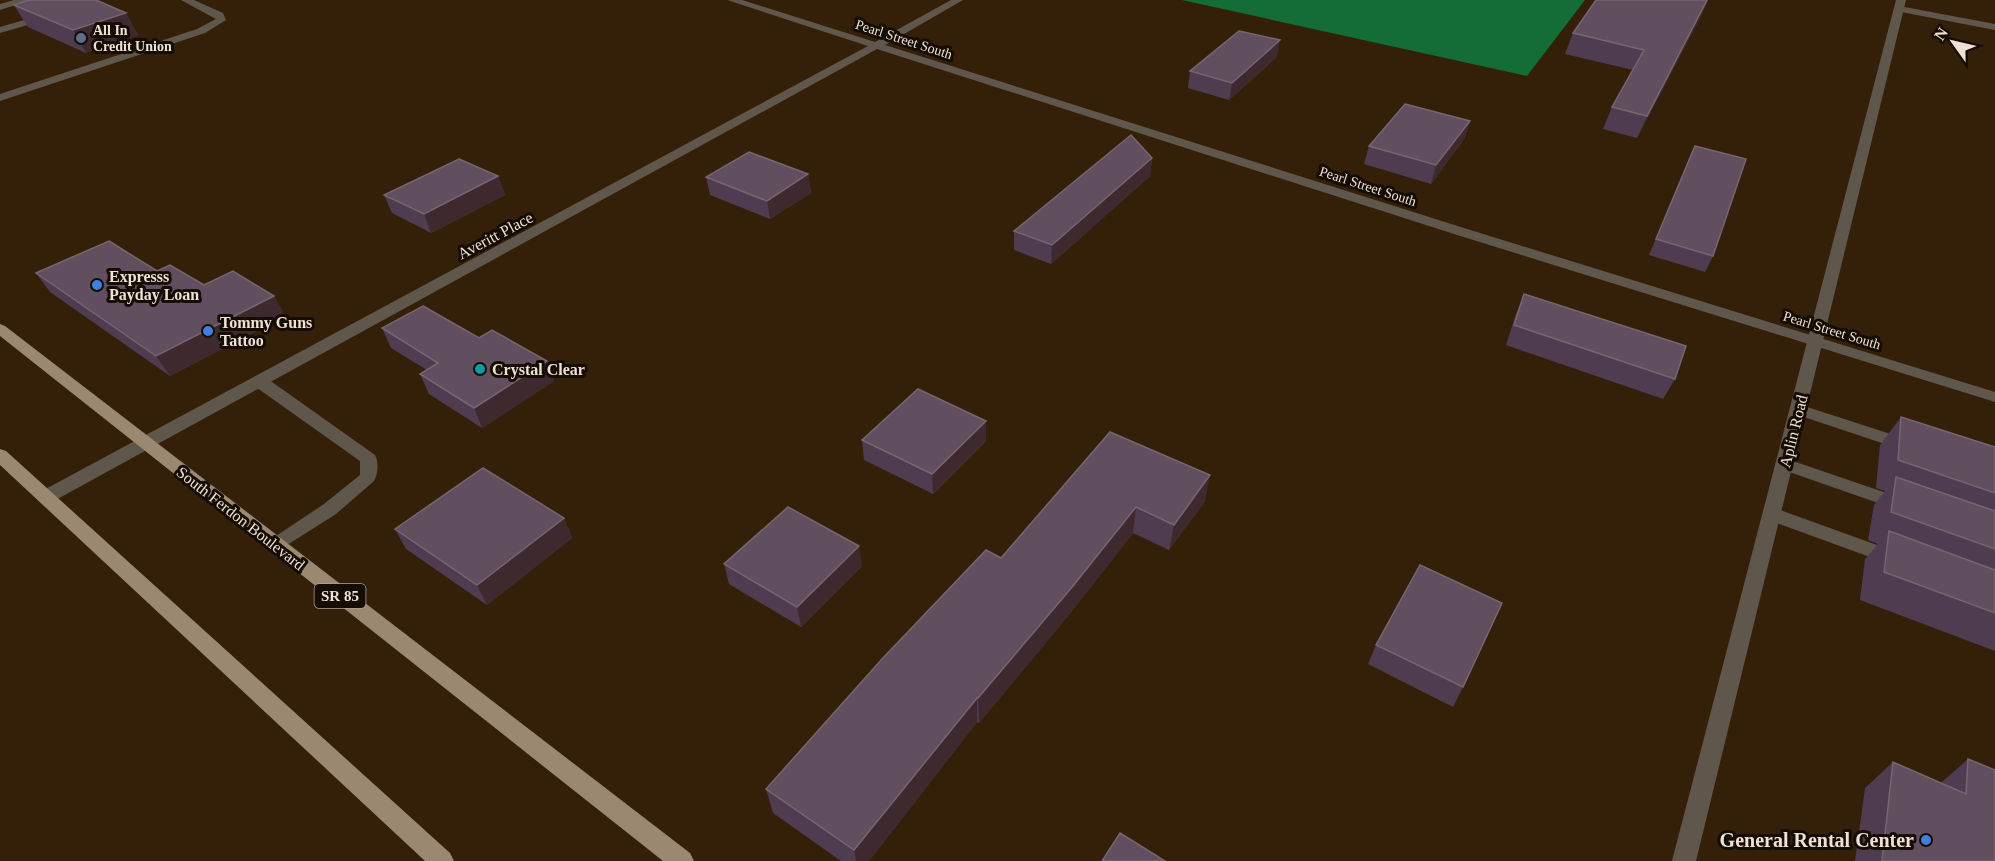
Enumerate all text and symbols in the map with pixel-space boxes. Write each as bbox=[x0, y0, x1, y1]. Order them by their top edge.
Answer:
north arrow bbox=[1923, 12, 1983, 72]
street label: Pearl Street South bbox=[853, 17, 954, 62]
place label: All In Credit Union bbox=[93, 23, 172, 54]
text: N bbox=[1931, 24, 1952, 43]
marker: All In Credit Union bbox=[74, 31, 88, 45]
street label: Pearl Street South bbox=[1317, 164, 1418, 209]
street label: Averitt Place bbox=[455, 209, 536, 262]
place label: Expresss Payday Loan bbox=[109, 268, 199, 304]
marker: Expresss Payday Loan bbox=[90, 278, 104, 292]
street label: Pearl Street South bbox=[1781, 309, 1882, 352]
place label: Tommy Guns Tattoo bbox=[220, 314, 312, 349]
marker: Tommy Guns Tattoo bbox=[201, 324, 215, 338]
place label: Crystal Clear bbox=[492, 361, 585, 379]
marker: Crystal Clear bbox=[473, 362, 487, 376]
street label: Aplin Road bbox=[1776, 393, 1812, 469]
street label: South Ferdon Boulevard bbox=[173, 463, 308, 574]
road number: SR 85 bbox=[314, 584, 366, 608]
place label: General Rental Center bbox=[1720, 829, 1914, 851]
marker: General Rental Center bbox=[1919, 833, 1933, 847]

